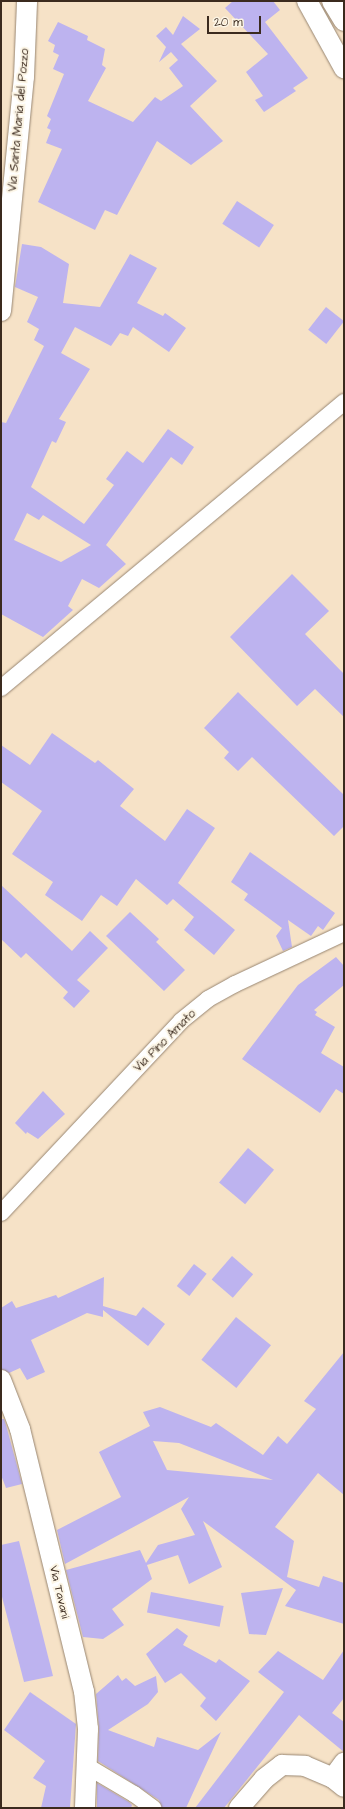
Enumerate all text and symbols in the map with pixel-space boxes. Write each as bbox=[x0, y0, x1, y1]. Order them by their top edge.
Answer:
scale bar bbox=[209, 8, 263, 34]
text: 20 m bbox=[214, 14, 243, 31]
street label: Via Santa Maria del Pozzo bbox=[6, 48, 32, 192]
street label: Via Pino Amato bbox=[131, 1007, 199, 1075]
street label: Via Tavani bbox=[46, 1564, 72, 1620]

